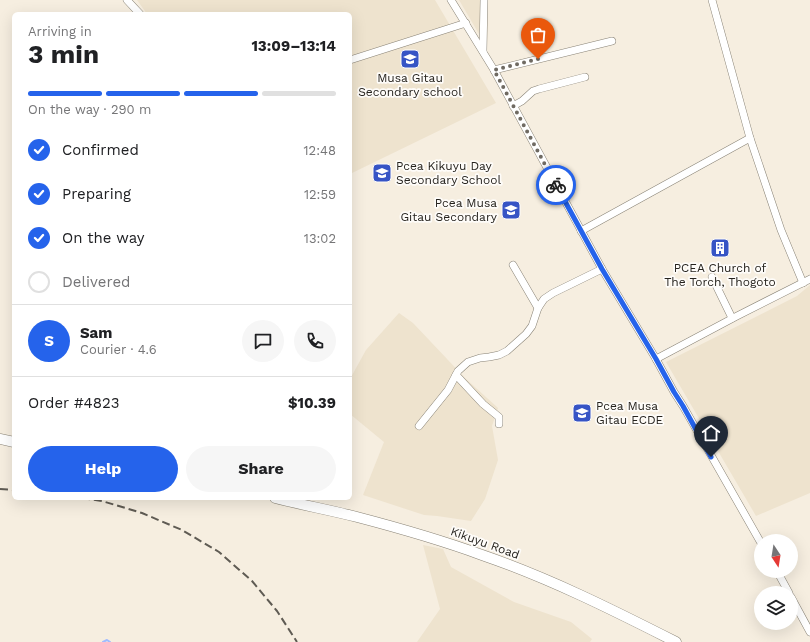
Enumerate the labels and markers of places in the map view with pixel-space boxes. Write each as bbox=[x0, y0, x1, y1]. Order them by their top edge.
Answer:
pin bbox=[521, 18, 555, 59]
school or university icon: Musa Gitau Secondary school bbox=[399, 48, 421, 70]
place label: Musa Gitau Secondary school bbox=[358, 71, 462, 99]
place label: Pcea Kikuyu Day Secondary School bbox=[396, 159, 501, 187]
school or university icon: Pcea Kikuyu Day Secondary School bbox=[371, 162, 393, 184]
place label: Pcea Musa Gitau Secondary bbox=[400, 196, 498, 224]
school or university icon: Pcea Musa Gitau Secondary bbox=[500, 199, 522, 221]
building icon: PCEA Church of The Torch, Thogoto bbox=[709, 237, 731, 259]
place label: PCEA Church of The Torch, Thogoto bbox=[664, 261, 776, 289]
place label: Pcea Musa Gitau ECDE bbox=[596, 399, 664, 427]
school or university icon: Pcea Musa Gitau ECDE bbox=[571, 402, 593, 424]
pin bbox=[694, 416, 728, 457]

